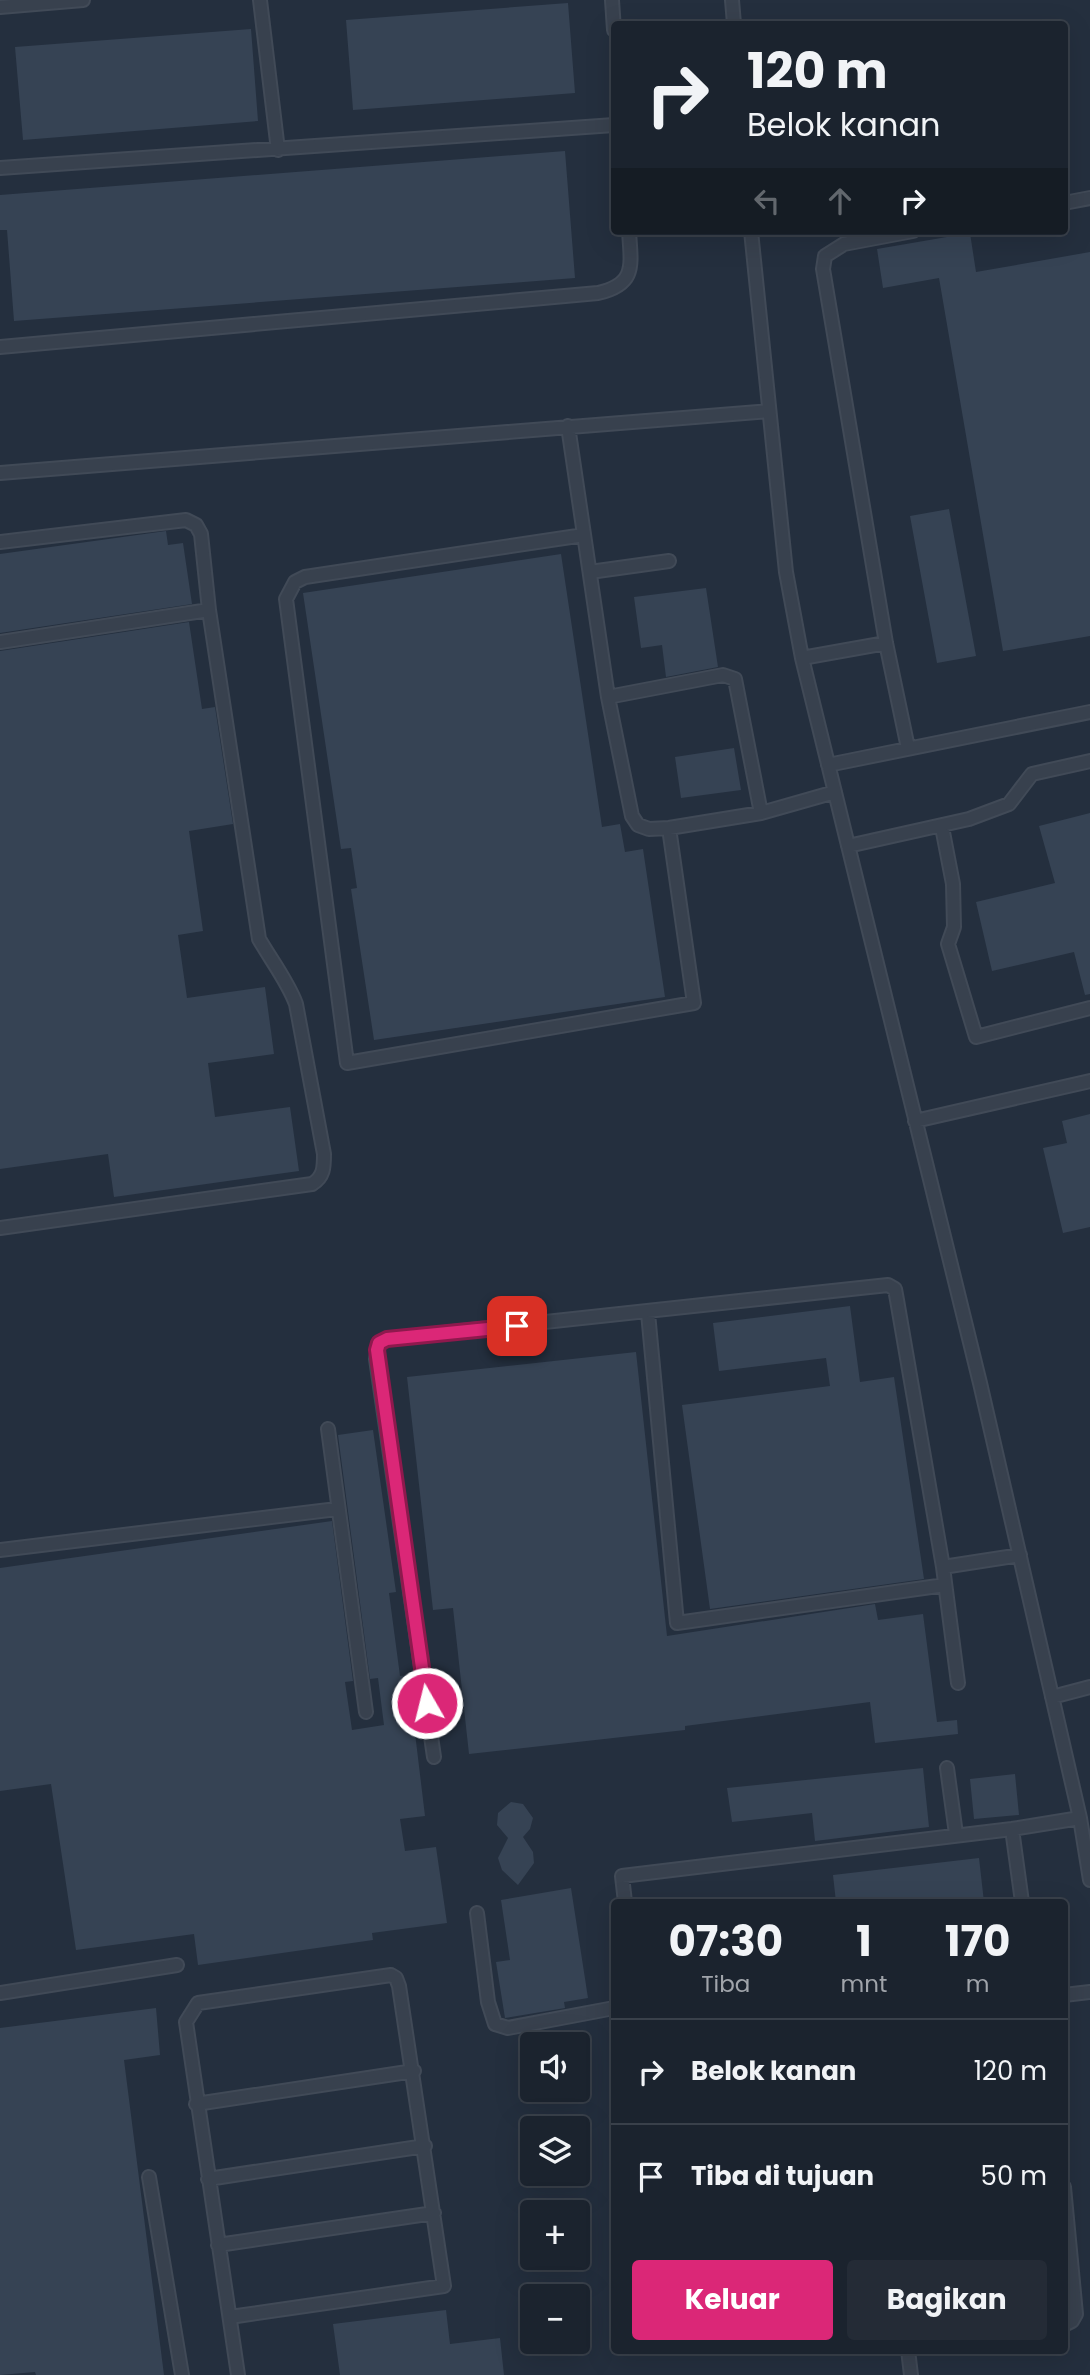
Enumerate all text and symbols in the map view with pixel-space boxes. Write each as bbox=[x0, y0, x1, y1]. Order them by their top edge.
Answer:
text: 120 m bbox=[747, 37, 888, 105]
icon: right bbox=[632, 49, 723, 140]
text: Belok kanan bbox=[747, 102, 941, 147]
icon: left bbox=[748, 182, 786, 220]
icon: ahead bbox=[821, 182, 859, 220]
icon: right bbox=[894, 182, 932, 220]
pin bbox=[487, 1296, 547, 1356]
icon: arrive bbox=[498, 1307, 536, 1345]
position arrow bbox=[390, 1666, 464, 1740]
text: 07:30 bbox=[668, 1912, 783, 1971]
text: 1 bbox=[856, 1912, 872, 1971]
text: 170 bbox=[945, 1912, 1010, 1971]
text: Tiba bbox=[701, 1968, 750, 2000]
text: mnt bbox=[841, 1968, 887, 2000]
text: m bbox=[966, 1968, 990, 2000]
map controls bbox=[520, 2032, 590, 2354]
button: sound bbox=[520, 2032, 590, 2102]
icon: right bbox=[632, 2053, 670, 2091]
text: Belok kanan bbox=[691, 2053, 856, 2089]
text: 120 m bbox=[974, 2053, 1047, 2089]
button: layers bbox=[520, 2116, 590, 2186]
icon: arrive bbox=[632, 2158, 670, 2196]
text: Tiba di tujuan bbox=[691, 2158, 874, 2194]
text: 50 m bbox=[981, 2158, 1047, 2194]
button: + bbox=[520, 2200, 590, 2270]
button: Keluar bbox=[632, 2260, 833, 2340]
button: Bagikan bbox=[847, 2260, 1047, 2340]
button: − bbox=[520, 2284, 590, 2354]

